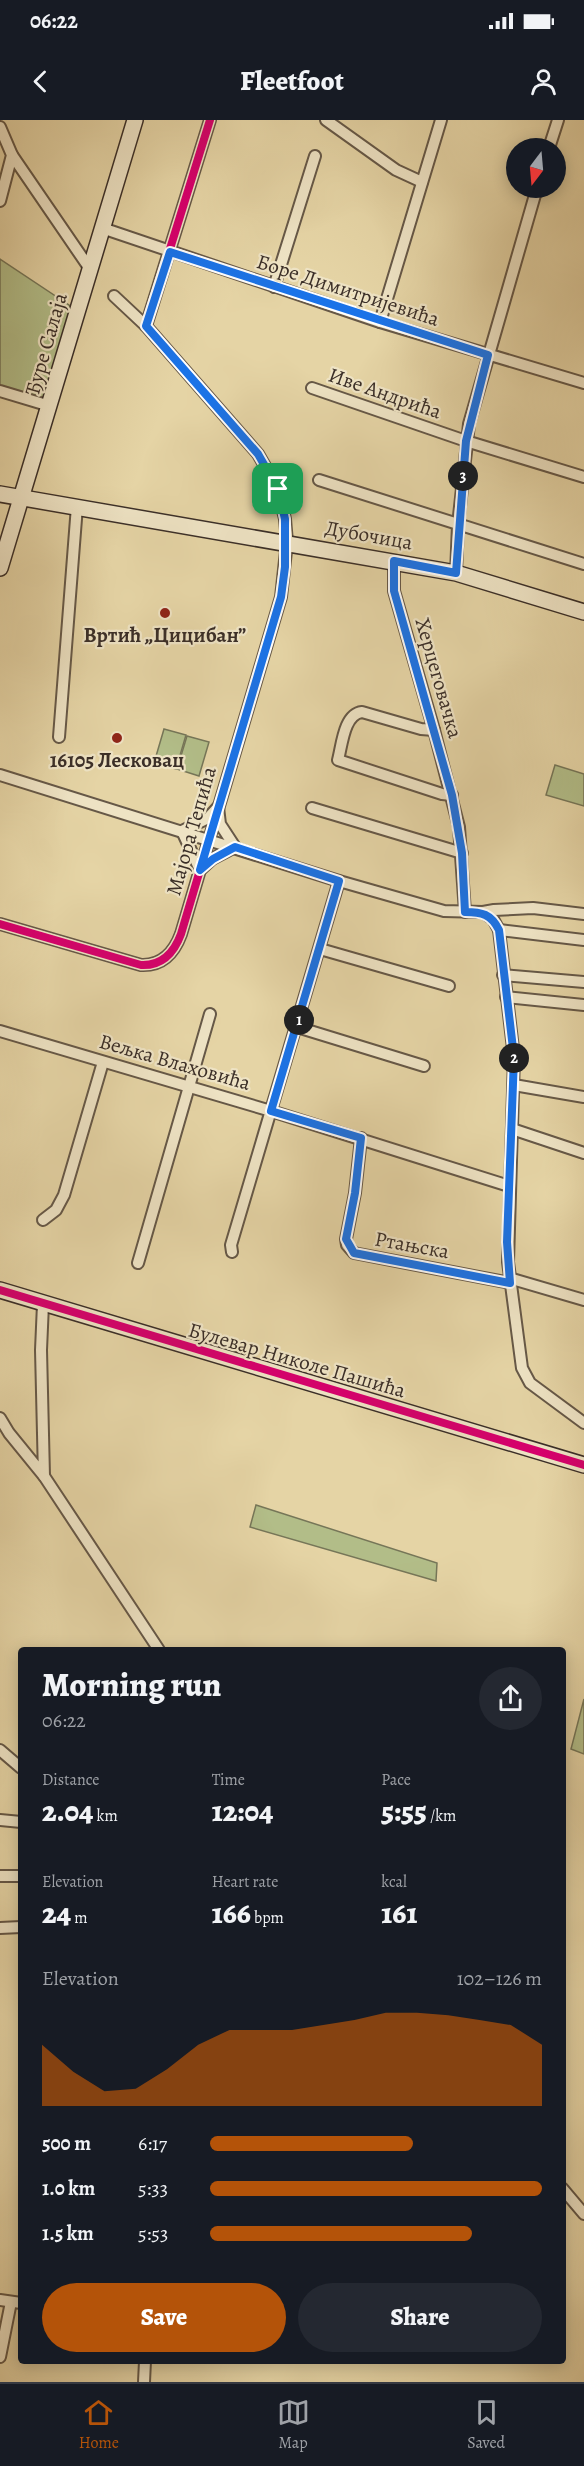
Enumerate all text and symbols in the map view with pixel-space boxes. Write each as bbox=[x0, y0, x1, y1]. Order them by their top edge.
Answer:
text: 06:22 bbox=[30, 6, 78, 36]
text: Fleetfoot bbox=[240, 63, 344, 99]
icon: back bbox=[24, 65, 57, 98]
icon: person bbox=[527, 65, 560, 98]
north arrow bbox=[506, 138, 566, 198]
map controls bbox=[506, 138, 566, 198]
street label: Боре Димитријевића bbox=[253, 247, 443, 333]
street label: Ђуре Салаја bbox=[18, 289, 74, 399]
street label: Иве Андрића bbox=[325, 361, 446, 426]
pin: 3 bbox=[448, 461, 478, 491]
pin bbox=[252, 463, 303, 514]
text: 3 bbox=[460, 465, 466, 487]
icon: arrive bbox=[261, 472, 294, 505]
street label: Дубочица bbox=[323, 514, 415, 557]
marker: Вртић „Цицибан” bbox=[158, 606, 172, 620]
street label: Херцеговачка bbox=[408, 614, 470, 742]
place label: Вртић „Цицибан” bbox=[84, 621, 246, 649]
marker: 16105 Лесковац bbox=[110, 731, 124, 745]
place label: 16105 Лесковац bbox=[50, 746, 184, 774]
street label: Мајора Тепића bbox=[159, 763, 223, 899]
pin: 1 bbox=[284, 1005, 314, 1035]
text: 1 bbox=[296, 1009, 302, 1031]
street label: Вељка Влаховића bbox=[96, 1027, 254, 1097]
pin: 2 bbox=[499, 1043, 529, 1073]
text: 2 bbox=[510, 1047, 518, 1069]
street label: Ртањска bbox=[373, 1225, 452, 1265]
street label: Булевар Николе Пашића bbox=[185, 1316, 409, 1405]
text: Morning run bbox=[42, 1662, 221, 1707]
button: share bbox=[479, 1667, 542, 1730]
text: 06:22 bbox=[42, 1707, 86, 1734]
text: Distance bbox=[42, 1769, 99, 1791]
text: Time bbox=[212, 1769, 245, 1791]
text: Pace bbox=[381, 1769, 411, 1791]
text: 2.04 bbox=[42, 1791, 93, 1831]
text: 12:04 bbox=[212, 1791, 273, 1831]
text: 5:55 bbox=[381, 1791, 427, 1831]
text: km bbox=[93, 1805, 118, 1827]
text: /km bbox=[427, 1805, 456, 1827]
text: Elevation bbox=[42, 1871, 103, 1893]
text: Heart rate bbox=[212, 1871, 278, 1893]
text: kcal bbox=[381, 1871, 407, 1893]
text: 24 bbox=[42, 1893, 71, 1933]
text: 166 bbox=[212, 1893, 251, 1933]
text: 161 bbox=[381, 1893, 417, 1933]
text: m bbox=[71, 1907, 88, 1929]
text: bpm bbox=[251, 1907, 284, 1929]
text: Elevation bbox=[42, 1965, 119, 1992]
text: 102–126 m bbox=[457, 1965, 542, 1992]
text: 500 m bbox=[42, 2130, 91, 2157]
text: 6:17 bbox=[138, 2130, 167, 2157]
text: 1.0 km bbox=[42, 2175, 95, 2202]
text: 5:33 bbox=[138, 2175, 168, 2202]
text: 1.5 km bbox=[42, 2220, 94, 2247]
text: 5:53 bbox=[138, 2220, 168, 2247]
button: Save bbox=[42, 2283, 286, 2352]
button: Share bbox=[298, 2283, 542, 2352]
tab: Home bbox=[79, 2396, 119, 2454]
tab: Map bbox=[277, 2396, 310, 2454]
tab: Saved bbox=[467, 2396, 505, 2454]

